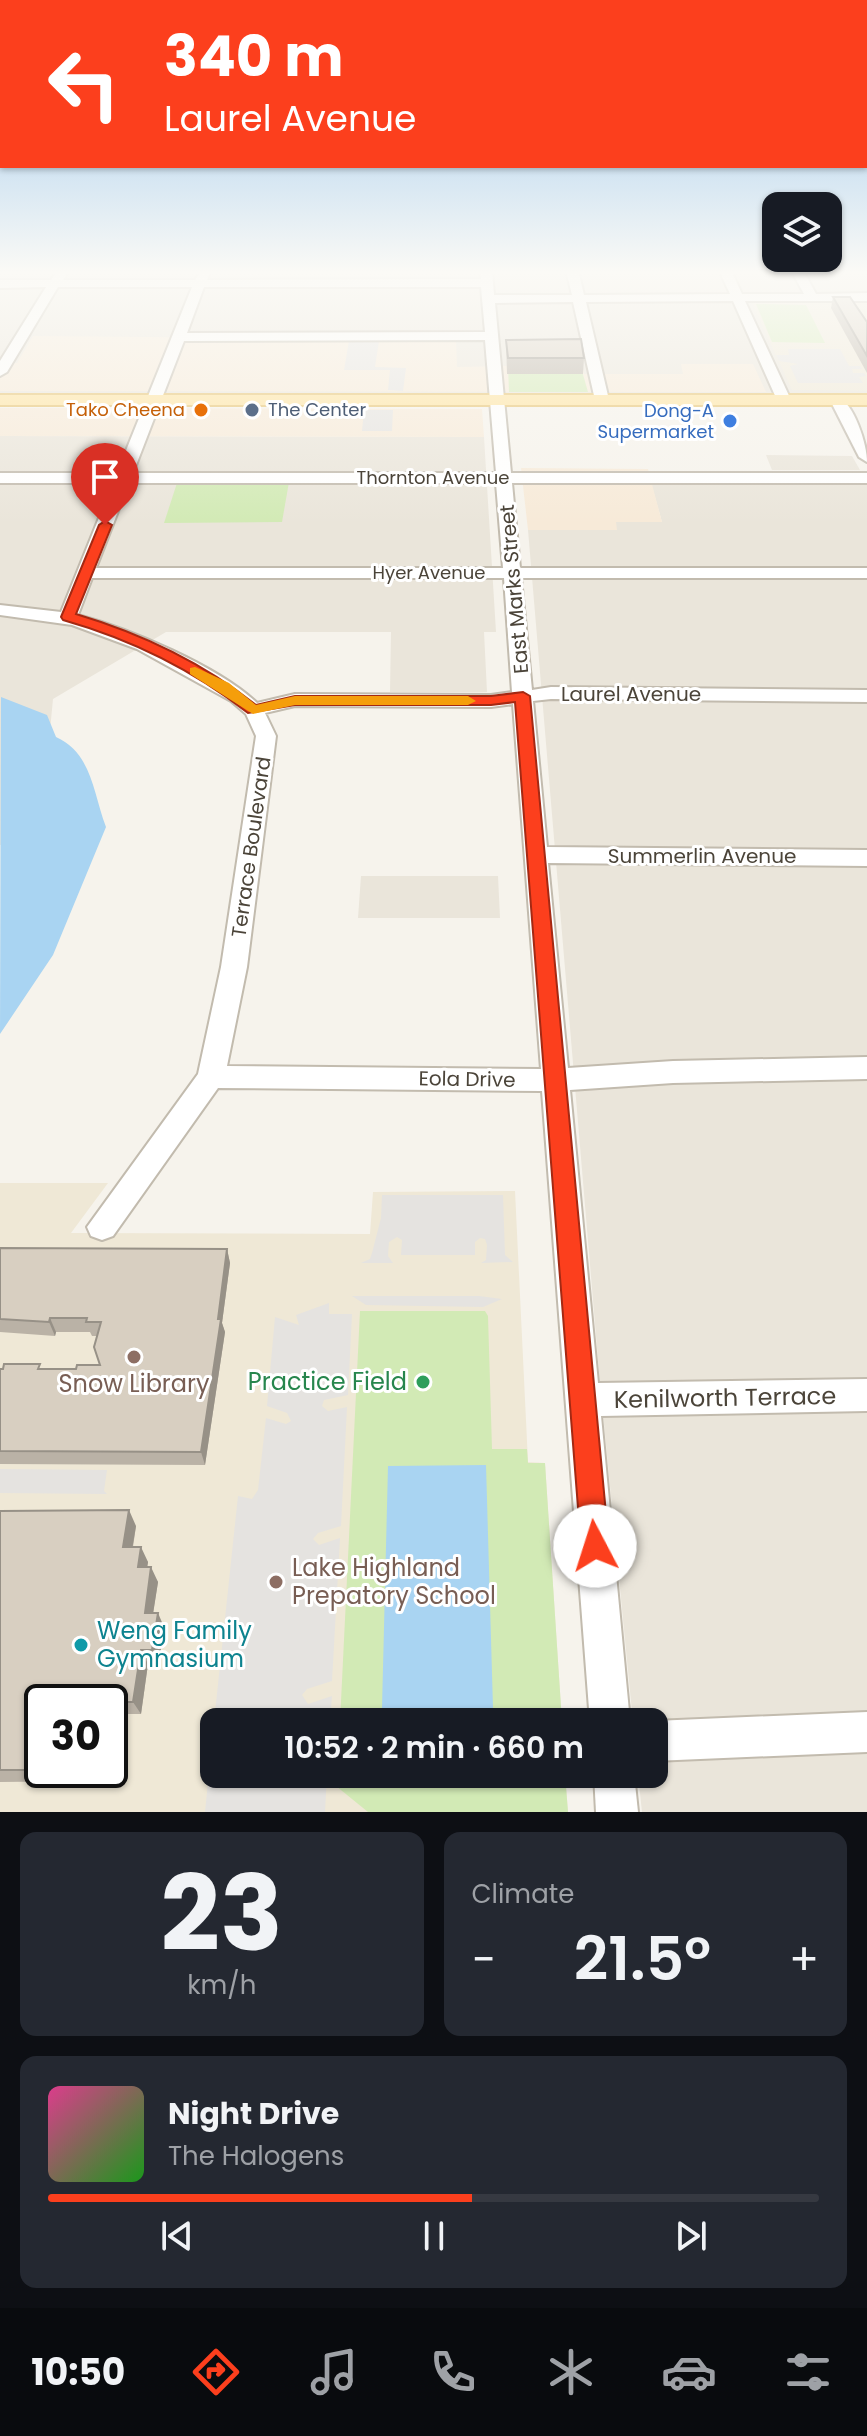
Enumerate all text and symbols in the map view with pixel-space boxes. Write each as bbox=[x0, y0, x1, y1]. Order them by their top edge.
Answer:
text: 340 m bbox=[164, 17, 343, 96]
icon: left bbox=[32, 32, 136, 136]
text: Laurel Avenue bbox=[164, 93, 416, 144]
map controls bbox=[762, 192, 842, 272]
button: layers bbox=[762, 192, 842, 272]
place label: Tako Cheena bbox=[66, 397, 185, 422]
place label: The Center bbox=[268, 397, 367, 422]
place label: Dong-A Supermarket bbox=[597, 398, 714, 444]
marker: Tako Cheena bbox=[192, 401, 210, 419]
marker: The Center bbox=[243, 401, 261, 419]
marker: Dong-A Supermarket bbox=[721, 412, 739, 430]
pin bbox=[71, 443, 139, 525]
icon: arrive bbox=[83, 455, 127, 499]
street label: Thornton Avenue bbox=[357, 465, 510, 490]
street label: East Marks Street bbox=[493, 503, 535, 675]
street label: Hyer Avenue bbox=[373, 560, 485, 585]
street label: Laurel Avenue bbox=[561, 680, 701, 708]
street label: Terrace Boulevard bbox=[224, 755, 278, 939]
street label: Summerlin Avenue bbox=[608, 842, 796, 870]
street label: Eola Drive bbox=[418, 1064, 516, 1094]
marker: Snow Library bbox=[125, 1348, 143, 1366]
place label: Practice Field bbox=[248, 1365, 407, 1398]
place label: Snow Library bbox=[58, 1367, 210, 1400]
marker: Practice Field bbox=[414, 1373, 432, 1391]
street label: Kenilworth Terrace bbox=[614, 1379, 836, 1416]
position arrow bbox=[553, 1504, 637, 1588]
place label: Lake Highland Prepatory School bbox=[292, 1551, 496, 1612]
marker: Lake Highland Prepatory School bbox=[267, 1573, 285, 1591]
place label: Weng Family Gymnasium bbox=[97, 1614, 252, 1675]
marker: Weng Family Gymnasium bbox=[72, 1636, 90, 1654]
speed limit sign: 30 bbox=[24, 1684, 128, 1788]
text: 10:52 · 2 min · 660 m bbox=[284, 1726, 584, 1769]
text: 23 bbox=[161, 1841, 283, 1986]
text: Climate bbox=[472, 1876, 574, 1912]
text: 21.5° bbox=[574, 1917, 711, 2001]
text: − bbox=[472, 1929, 496, 1990]
text: + bbox=[789, 1929, 819, 1990]
text: km/h bbox=[187, 1967, 256, 2003]
text: Night Drive bbox=[168, 2092, 339, 2135]
text: The Halogens bbox=[168, 2138, 344, 2174]
icon: previous bbox=[155, 2214, 199, 2258]
icon: pause bbox=[412, 2214, 456, 2258]
icon: next bbox=[669, 2214, 713, 2258]
icon: directions bbox=[188, 2344, 244, 2400]
icon: music bbox=[306, 2344, 362, 2400]
icon: phone bbox=[425, 2344, 481, 2400]
icon: climate bbox=[543, 2344, 599, 2400]
icon: car bbox=[661, 2344, 717, 2400]
icon: filters bbox=[780, 2344, 836, 2400]
text: 10:50 bbox=[31, 2347, 125, 2398]

